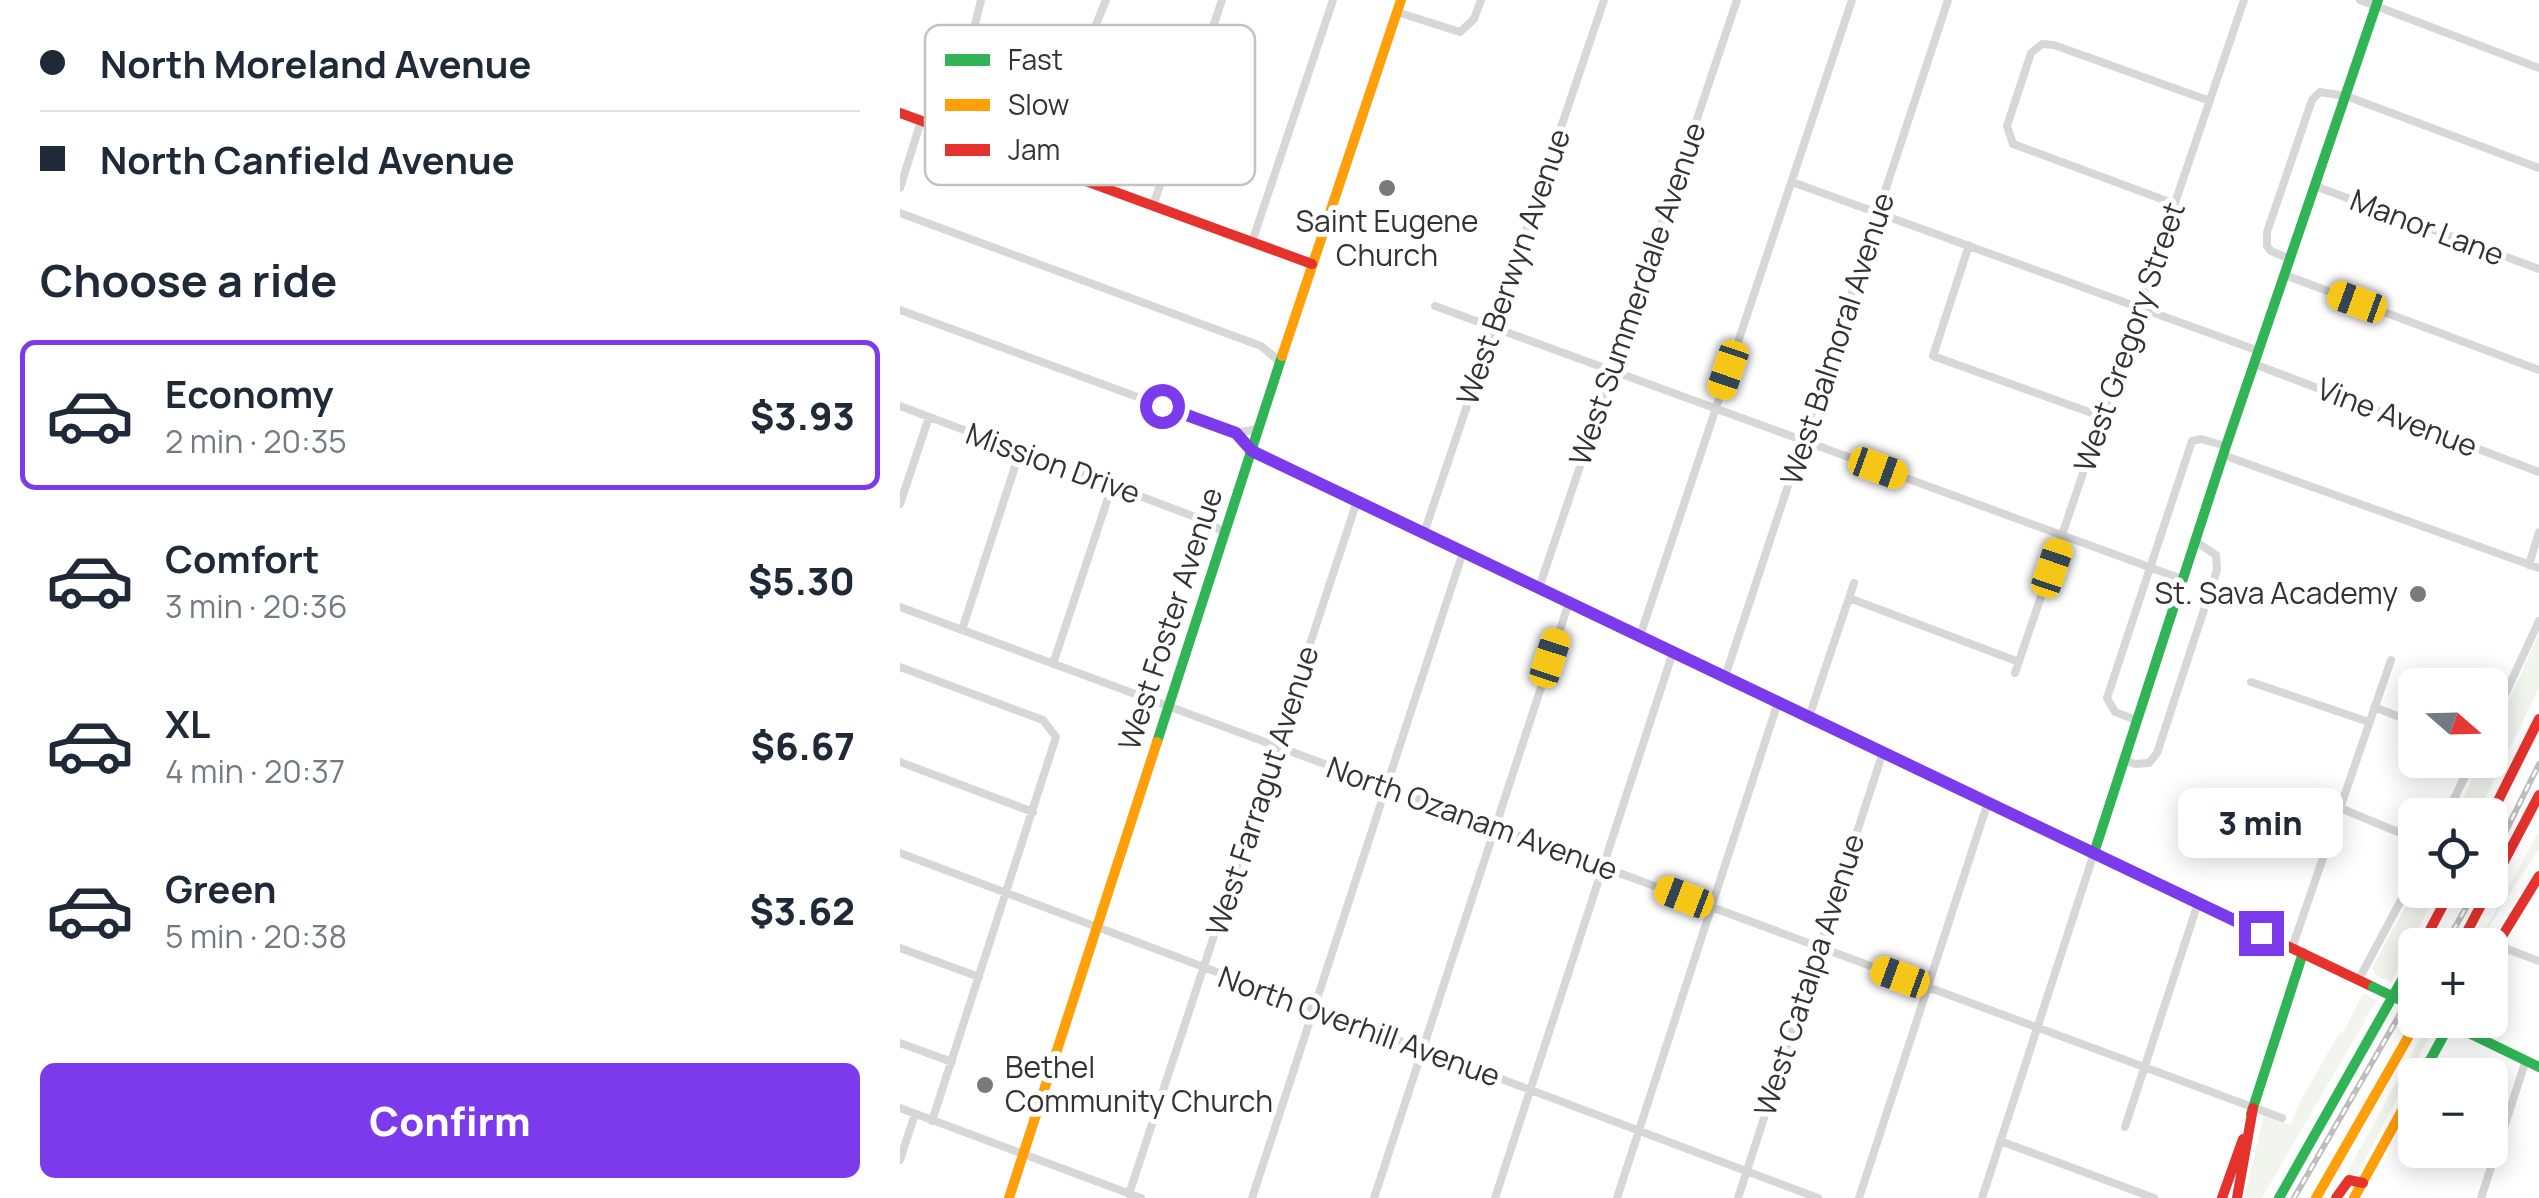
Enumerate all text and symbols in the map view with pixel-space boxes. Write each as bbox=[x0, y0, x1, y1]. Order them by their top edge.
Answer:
legend bbox=[925, 25, 1255, 185]
text: North Moreland Avenue bbox=[100, 37, 531, 89]
text: Fast bbox=[1008, 40, 1063, 78]
text: Slow bbox=[1008, 85, 1069, 123]
street label: West Summerdale Avenue bbox=[1559, 116, 1715, 471]
street label: West Berwyn Avenue bbox=[1446, 123, 1579, 410]
text: Jam bbox=[1008, 130, 1060, 168]
text: North Canfield Avenue bbox=[100, 133, 515, 185]
marker: Saint Eugene Church bbox=[1376, 177, 1398, 199]
street label: Manor Lane bbox=[2345, 179, 2510, 275]
street label: West Balmoral Avenue bbox=[1770, 187, 1903, 490]
street label: West Gregory Street bbox=[2063, 196, 2194, 477]
place label: Saint Eugene Church bbox=[1295, 200, 1479, 275]
text: Choose a ride bbox=[40, 249, 337, 311]
car bbox=[2324, 278, 2390, 326]
car bbox=[1704, 337, 1752, 403]
text: Economy bbox=[165, 367, 334, 419]
street label: Vine Avenue bbox=[2312, 367, 2484, 466]
icon: car bbox=[45, 370, 135, 460]
route start bbox=[1140, 384, 1185, 429]
text: $3.93 bbox=[750, 389, 855, 441]
street label: Mission Drive bbox=[961, 412, 1146, 513]
text: 2 min · 20:35 bbox=[165, 419, 347, 463]
car bbox=[1845, 444, 1911, 492]
street label: West Foster Avenue bbox=[1108, 482, 1231, 755]
text: Comfort bbox=[165, 532, 319, 584]
icon: car bbox=[45, 535, 135, 625]
car bbox=[2028, 535, 2076, 601]
text: $5.30 bbox=[748, 554, 855, 606]
place label: St. Sava Academy bbox=[2155, 572, 2398, 613]
marker: St. Sava Academy bbox=[2407, 583, 2429, 605]
text: 3 min · 20:36 bbox=[165, 584, 348, 628]
car bbox=[1526, 625, 1574, 691]
street label: West Farragut Avenue bbox=[1195, 640, 1328, 941]
north arrow bbox=[2398, 668, 2508, 778]
map controls bbox=[2398, 668, 2508, 1168]
text: XL bbox=[165, 697, 210, 749]
icon: car bbox=[45, 700, 135, 790]
text: $6.67 bbox=[751, 719, 855, 771]
street label: North Ozanam Avenue bbox=[1321, 746, 1624, 889]
text: 4 min · 20:37 bbox=[165, 749, 345, 793]
callout: 3 min bbox=[2178, 788, 2344, 858]
button: locate bbox=[2398, 798, 2508, 908]
text: 3 min bbox=[2218, 801, 2303, 845]
street label: West Catalpa Avenue bbox=[1744, 828, 1874, 1121]
text: Green bbox=[165, 862, 277, 914]
icon: car bbox=[45, 865, 135, 955]
car bbox=[1651, 872, 1717, 922]
text: $3.62 bbox=[749, 884, 855, 936]
route end bbox=[2239, 911, 2284, 956]
text: 5 min · 20:38 bbox=[165, 914, 347, 958]
button: + bbox=[2398, 928, 2508, 1038]
car bbox=[1867, 953, 1933, 1001]
street label: North Overhill Avenue bbox=[1213, 956, 1506, 1096]
place label: Bethel Community Church bbox=[1005, 1046, 1273, 1121]
button: − bbox=[2398, 1058, 2508, 1168]
button: Confirm bbox=[40, 1063, 860, 1178]
marker: Bethel Community Church bbox=[974, 1074, 996, 1096]

